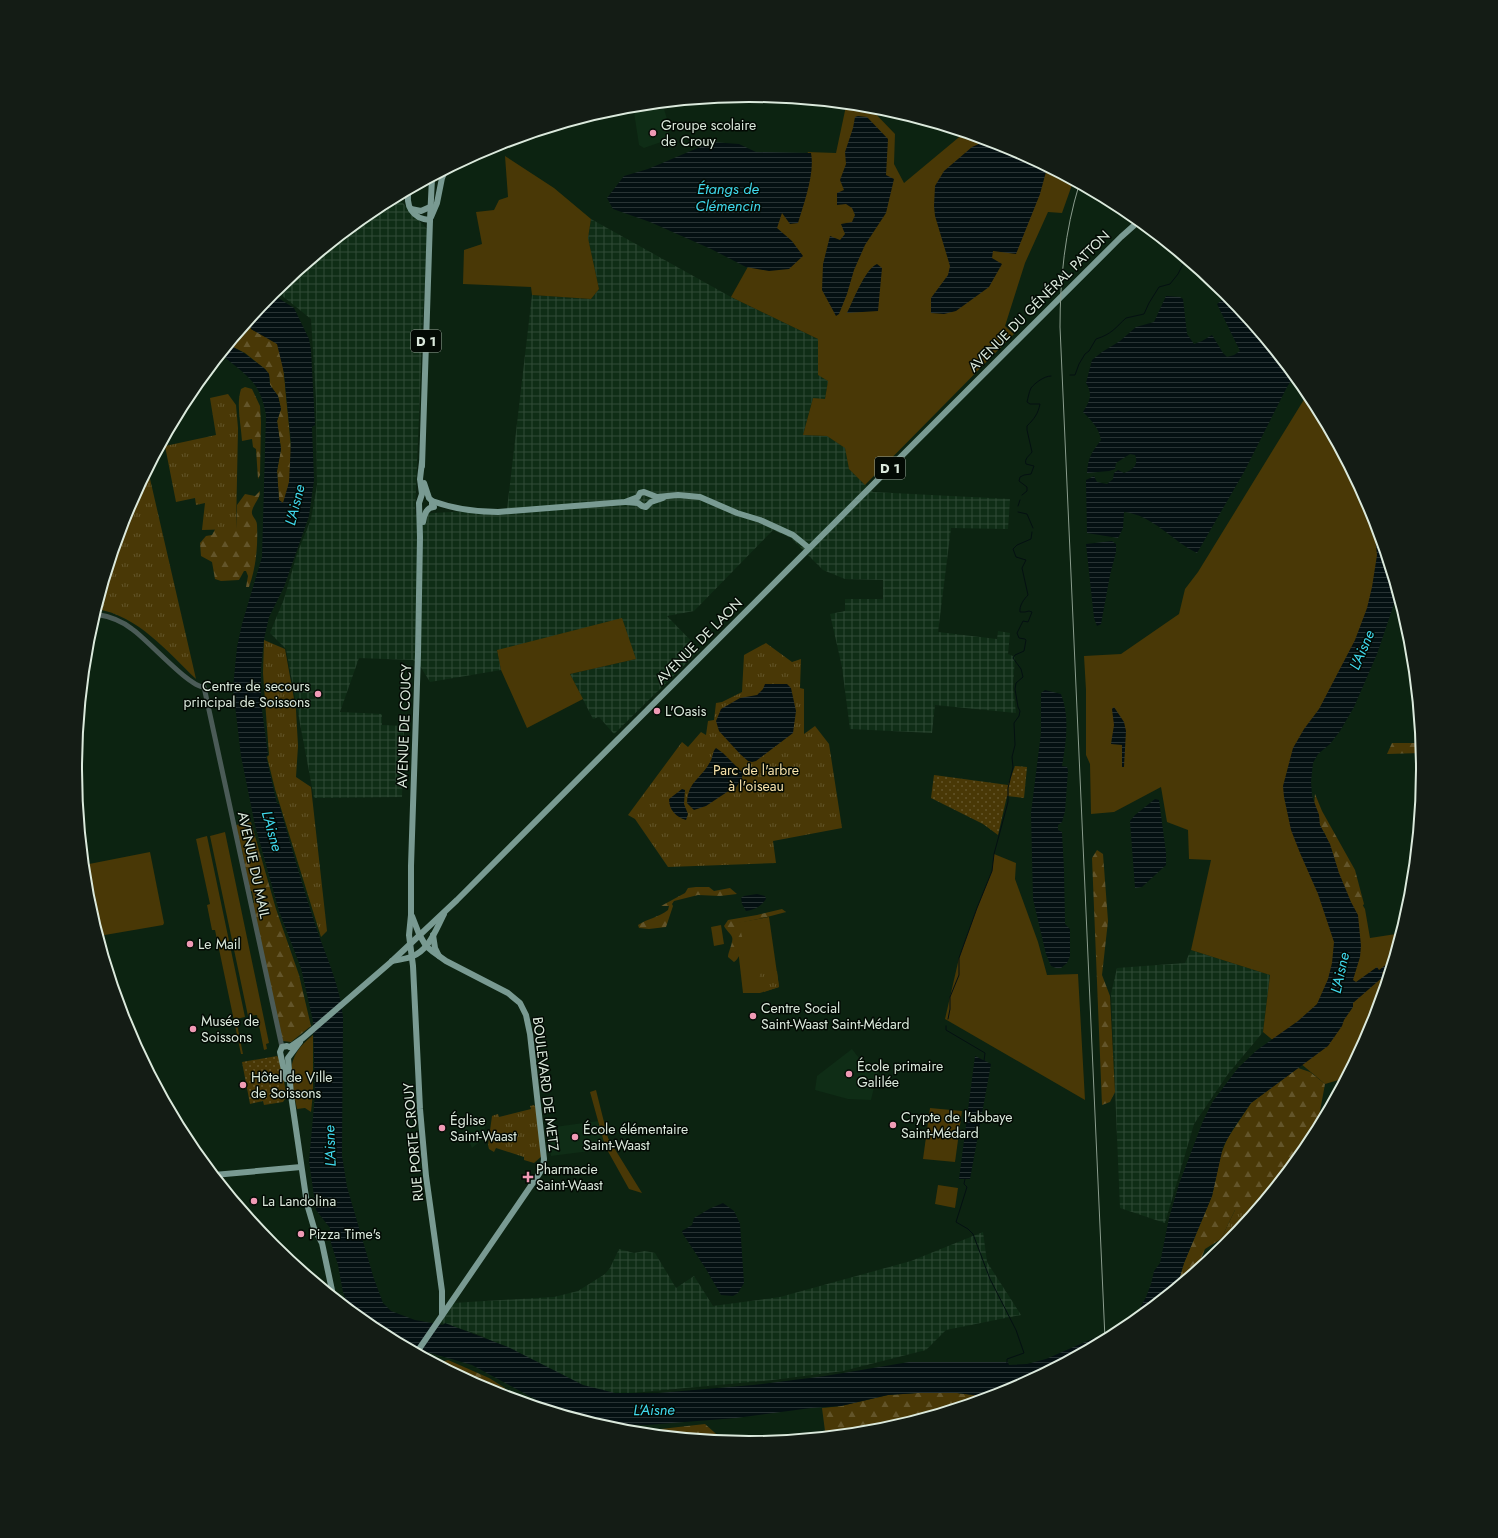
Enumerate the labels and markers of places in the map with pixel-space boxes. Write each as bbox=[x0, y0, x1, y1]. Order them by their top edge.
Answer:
place label: Groupe scolaire de Crouy bbox=[661, 115, 756, 151]
marker: Groupe scolaire de Crouy bbox=[648, 128, 658, 138]
place label: Centre de secours principal de Soissons bbox=[183, 676, 310, 712]
marker: Centre de secours principal de Soissons bbox=[313, 689, 323, 699]
place label: L'Oasis bbox=[665, 701, 707, 721]
marker: L'Oasis bbox=[652, 706, 662, 716]
place label: Le Mail bbox=[198, 934, 241, 954]
marker: Le Mail bbox=[185, 939, 195, 949]
place label: Centre Social Saint-Waast Saint-Médard bbox=[761, 998, 910, 1034]
place label: Musée de Soissons bbox=[201, 1011, 259, 1047]
marker: Centre Social Saint-Waast Saint-Médard bbox=[748, 1011, 758, 1021]
marker: Musée de Soissons bbox=[188, 1024, 198, 1034]
place label: École primaire Galilée bbox=[857, 1056, 943, 1092]
place label: Hôtel de Ville de Soissons bbox=[251, 1067, 333, 1103]
marker: École primaire Galilée bbox=[844, 1069, 854, 1079]
marker: Hôtel de Ville de Soissons bbox=[238, 1080, 248, 1090]
place label: Crypte de l'abbaye Saint-Médard bbox=[901, 1107, 1012, 1143]
place label: Église Saint-Waast bbox=[450, 1110, 517, 1146]
place label: École élémentaire Saint-Waast bbox=[583, 1119, 688, 1155]
marker: Crypte de l'abbaye Saint-Médard bbox=[888, 1120, 898, 1130]
marker: Église Saint-Waast bbox=[437, 1123, 447, 1133]
marker: École élémentaire Saint-Waast bbox=[570, 1132, 580, 1142]
place label: Pharmacie Saint-Waast bbox=[536, 1159, 603, 1195]
marker: Pharmacie Saint-Waast bbox=[523, 1172, 533, 1182]
place label: La Landolina bbox=[262, 1191, 336, 1211]
marker: La Landolina bbox=[249, 1196, 259, 1206]
place label: Pizza Time's bbox=[309, 1224, 381, 1244]
marker: Pizza Time's bbox=[296, 1229, 306, 1239]

